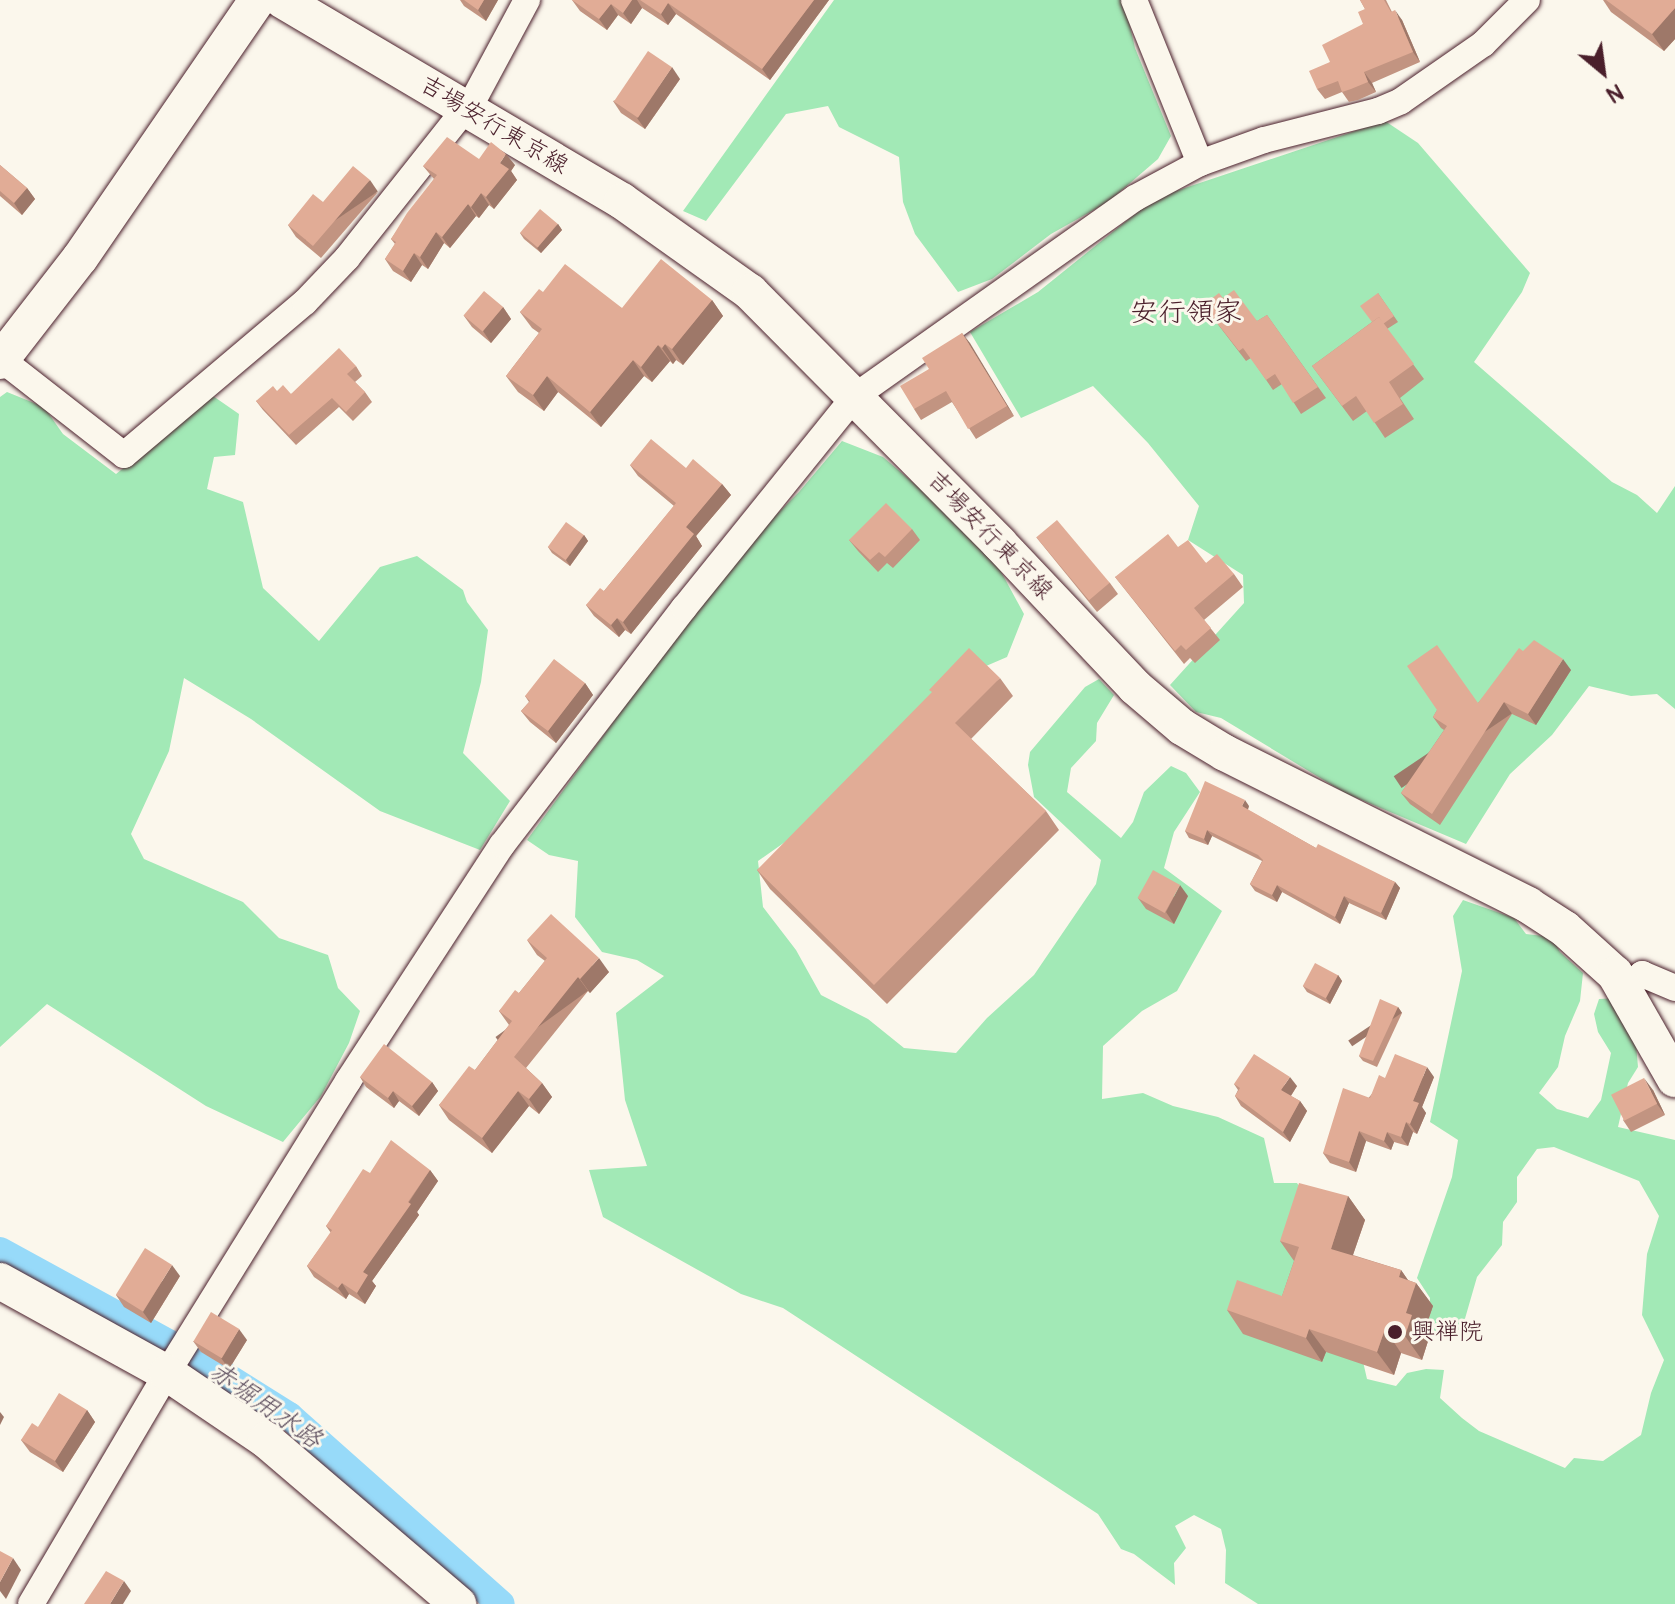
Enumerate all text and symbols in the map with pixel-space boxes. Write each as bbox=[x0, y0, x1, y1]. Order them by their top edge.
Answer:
north arrow bbox=[1563, 32, 1643, 112]
street label: 吉場安行東京線 bbox=[415, 69, 573, 181]
text: N bbox=[1601, 77, 1628, 109]
district label: 安行領家 bbox=[1130, 296, 1242, 330]
street label: 吉場安行東京線 bbox=[921, 465, 1059, 605]
place label: 興禅院 bbox=[1411, 1318, 1483, 1346]
marker: 興禅院 bbox=[1386, 1323, 1404, 1341]
water label: 赤堀用水路 bbox=[203, 1356, 327, 1456]

